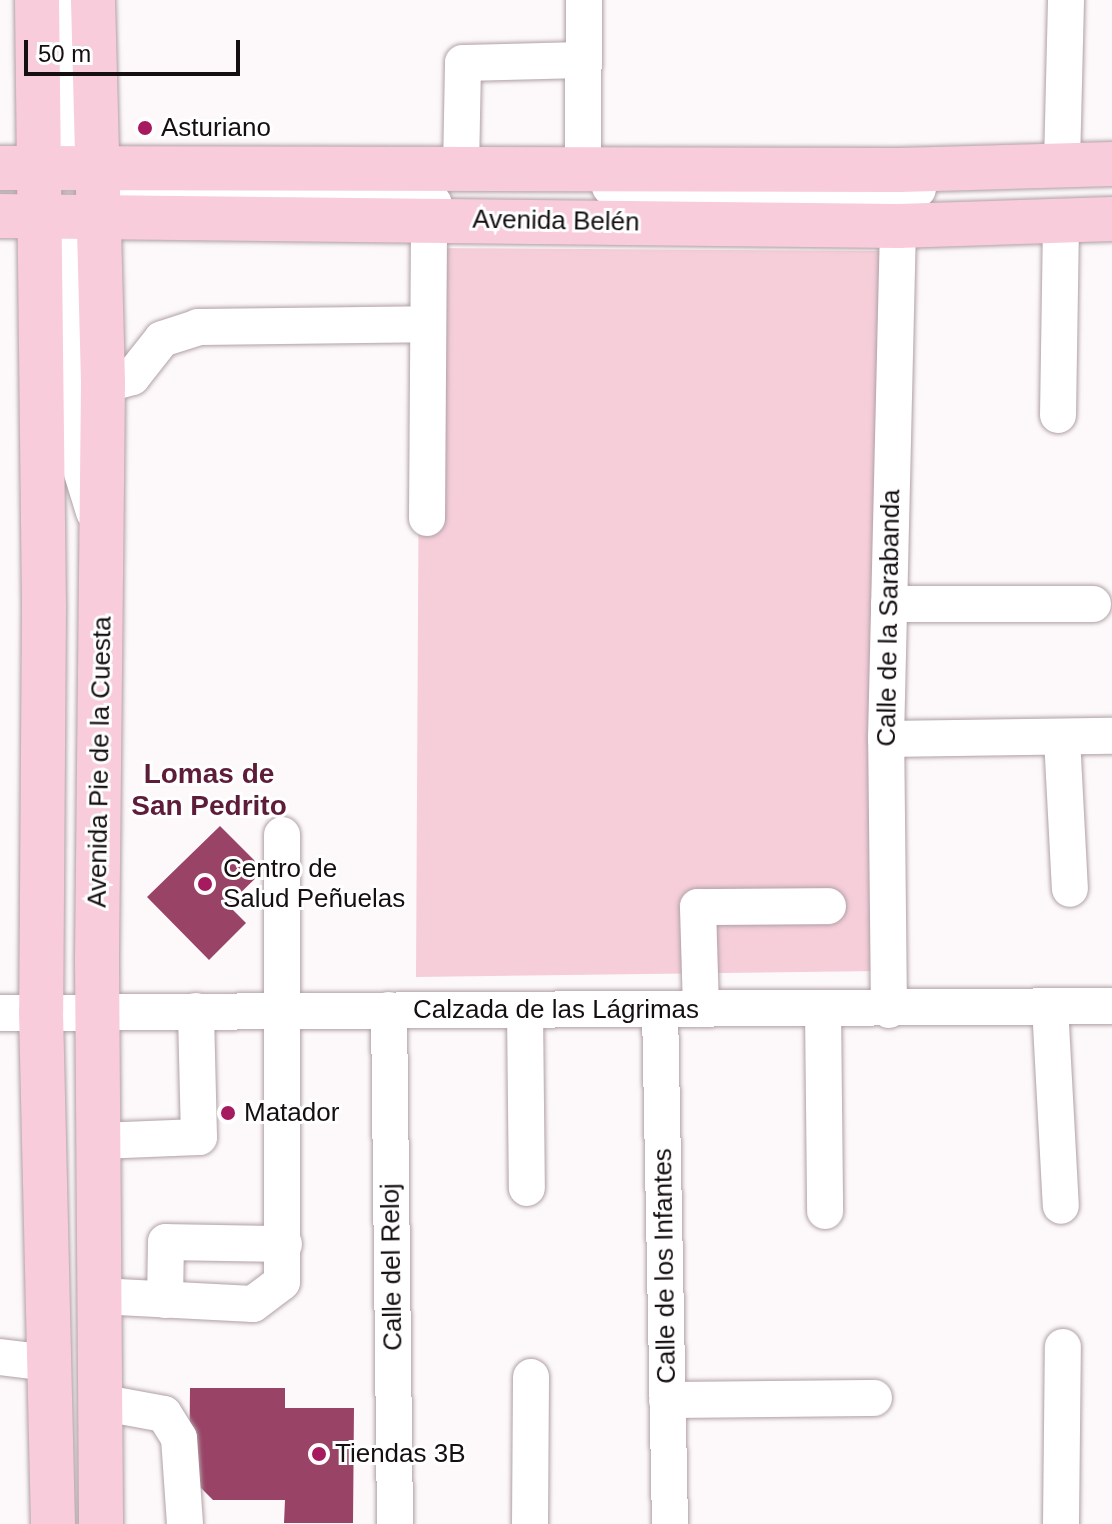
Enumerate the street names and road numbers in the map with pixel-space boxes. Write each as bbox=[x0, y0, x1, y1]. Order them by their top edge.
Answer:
street label: Avenida Belén bbox=[472, 204, 640, 238]
street label: Calle de la Sarabanda bbox=[871, 489, 907, 747]
street label: Avenida Pie de la Cuesta bbox=[82, 616, 118, 908]
street label: Calzada de las Lágrimas bbox=[413, 994, 699, 1026]
street label: Calle de los Infantes bbox=[647, 1148, 683, 1384]
street label: Calle del Reloj bbox=[375, 1183, 409, 1351]

